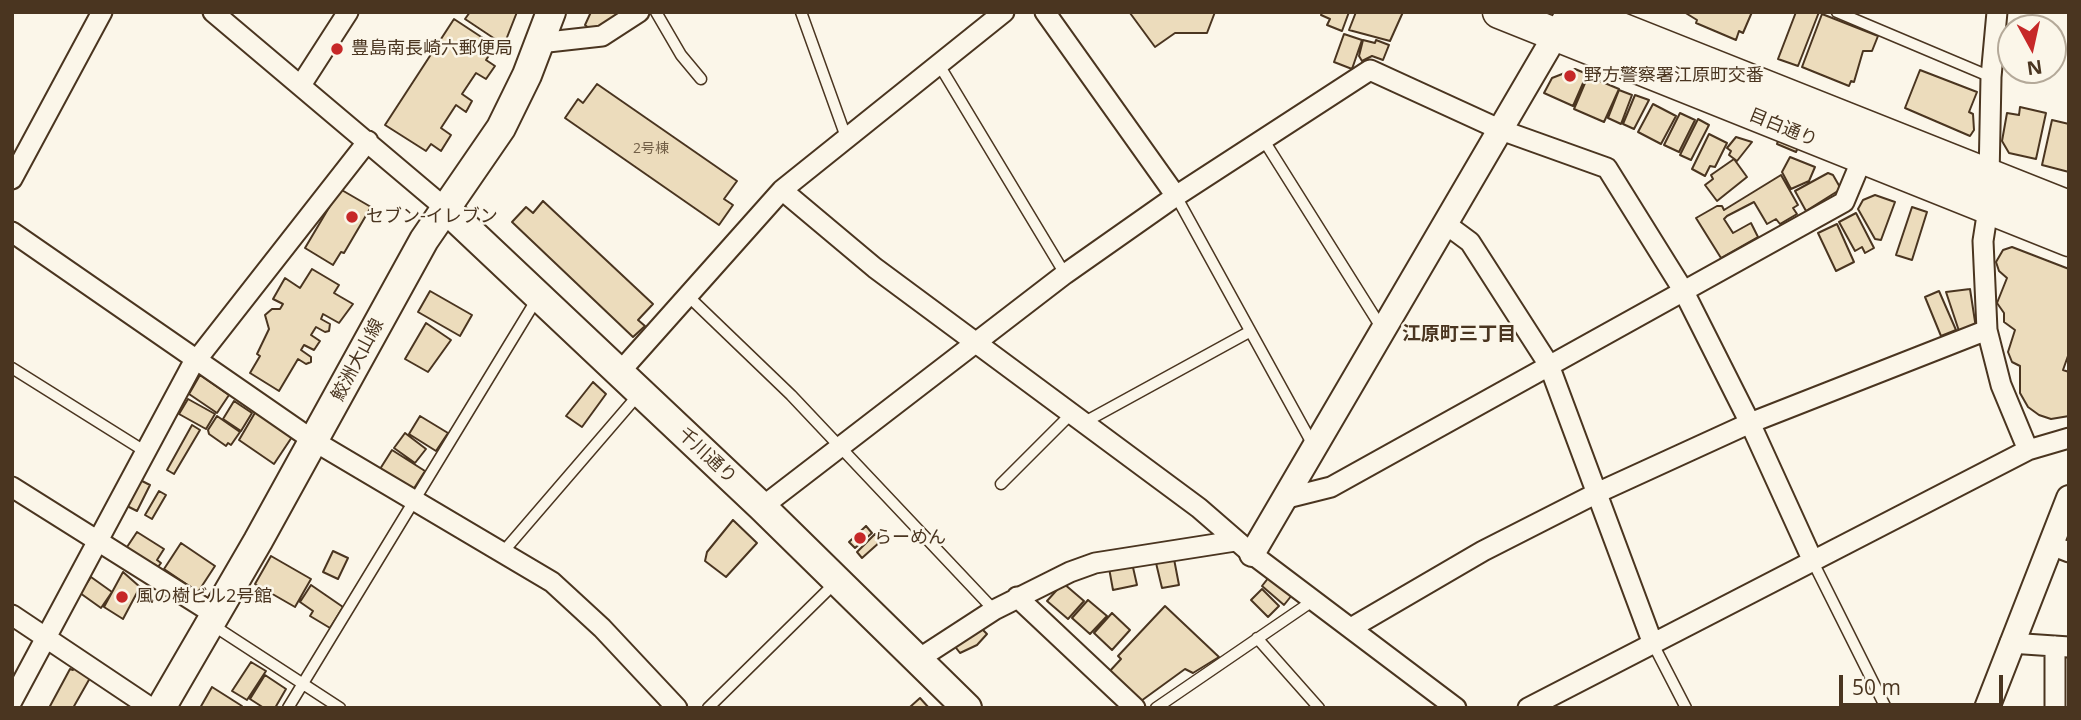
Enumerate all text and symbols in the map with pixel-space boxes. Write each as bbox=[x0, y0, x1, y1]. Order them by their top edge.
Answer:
north arrow bbox=[1997, 14, 2067, 84]
place label: 豊島南長崎六郵便局 bbox=[351, 38, 513, 60]
marker: 豊島南長崎六郵便局 bbox=[329, 41, 345, 57]
text: N bbox=[2025, 54, 2044, 82]
place label: 野方警察署江原町交番 bbox=[1584, 65, 1764, 87]
marker: 野方警察署江原町交番 bbox=[1562, 68, 1578, 84]
street label: 目白通り bbox=[1746, 105, 1820, 151]
house number: 2号棟 bbox=[633, 141, 669, 157]
place label: セブン-イレブン bbox=[366, 206, 498, 228]
marker: セブン-イレブン bbox=[344, 209, 360, 225]
street label: 鮫洲大山線 bbox=[327, 315, 389, 405]
district label: 江原町三丁目 bbox=[1402, 324, 1516, 346]
street label: 千川通り bbox=[673, 424, 741, 488]
place label: らーめん bbox=[874, 527, 946, 549]
marker: らーめん bbox=[852, 530, 868, 546]
place label: 風の樹ビル2号館 bbox=[136, 586, 272, 608]
marker: 風の樹ビル2号館 bbox=[114, 589, 130, 605]
scale bar bbox=[1843, 660, 2008, 704]
text: 50 m bbox=[1852, 673, 1901, 701]

